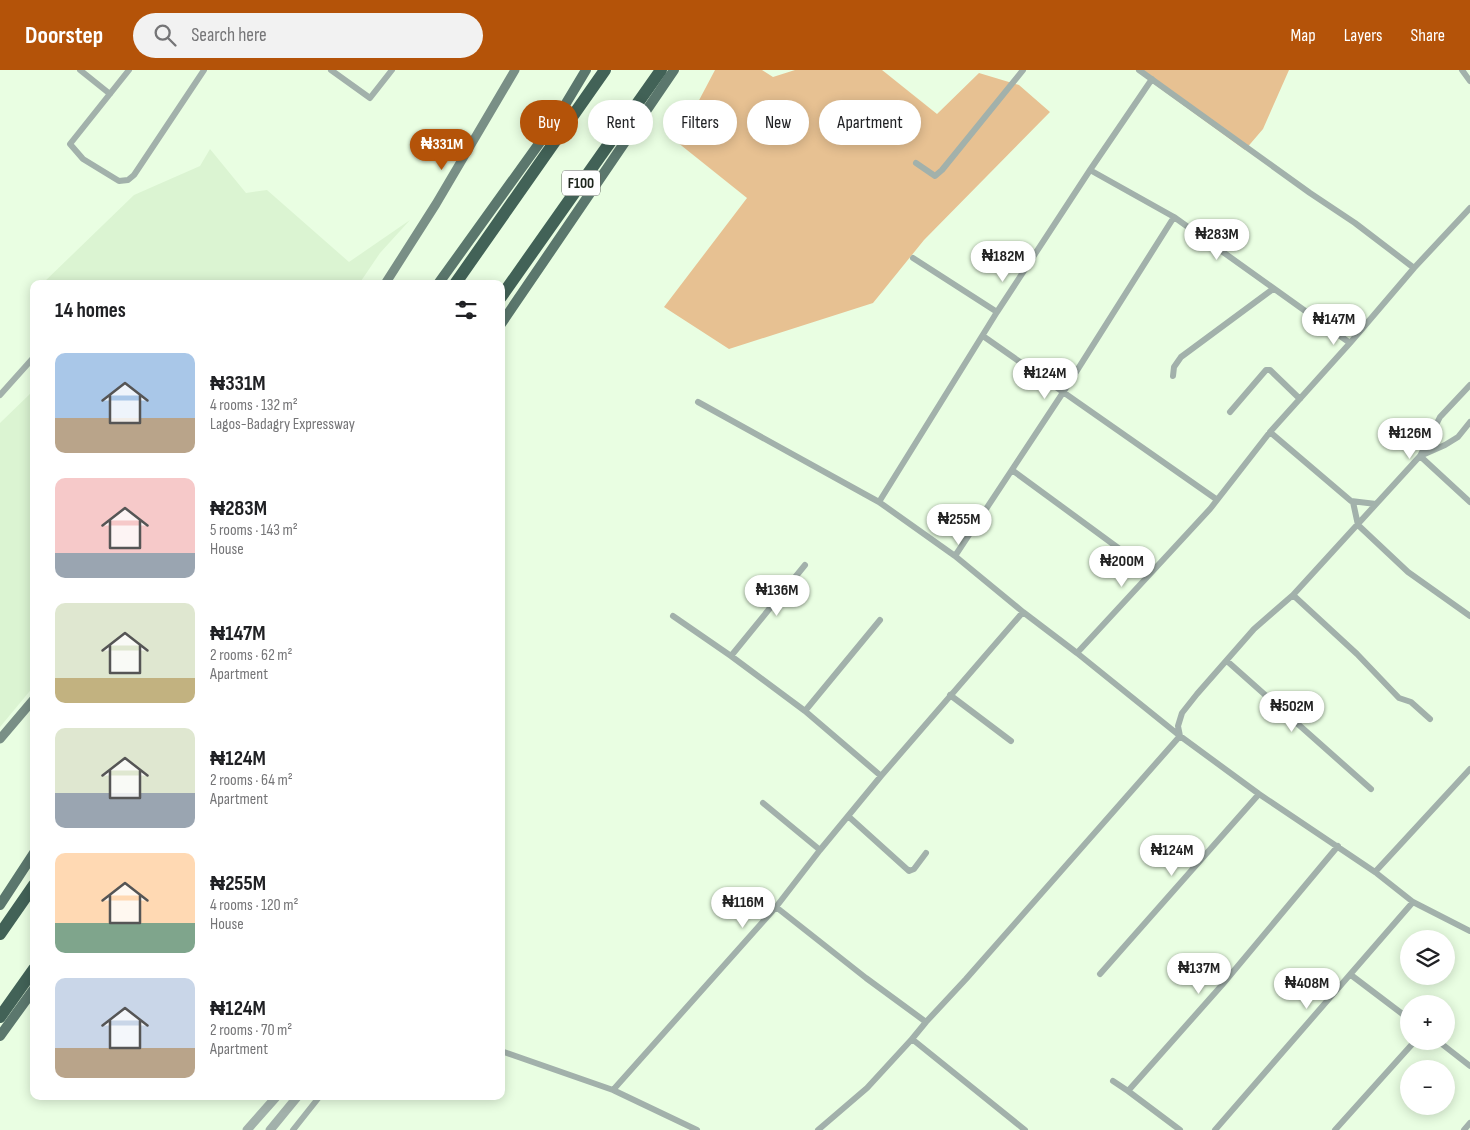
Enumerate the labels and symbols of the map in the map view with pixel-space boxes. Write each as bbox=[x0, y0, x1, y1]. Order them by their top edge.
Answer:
pin: ₦331M bbox=[407, 128, 477, 171]
road number: F100 bbox=[562, 170, 600, 196]
pin: ₦283M bbox=[1182, 218, 1252, 261]
pin: ₦182M bbox=[968, 240, 1038, 283]
pin: ₦147M bbox=[1299, 304, 1369, 346]
pin: ₦124M bbox=[1010, 358, 1080, 400]
pin: ₦126M bbox=[1375, 418, 1445, 460]
pin: ₦255M bbox=[924, 504, 994, 546]
pin: ₦200M bbox=[1087, 546, 1157, 588]
pin: ₦136M bbox=[742, 574, 812, 617]
pin: ₦502M bbox=[1257, 690, 1327, 733]
pin: ₦124M bbox=[1137, 834, 1207, 877]
pin: ₦116M bbox=[708, 886, 778, 929]
pin: ₦137M bbox=[1164, 952, 1234, 995]
pin: ₦408M bbox=[1272, 968, 1342, 1010]

